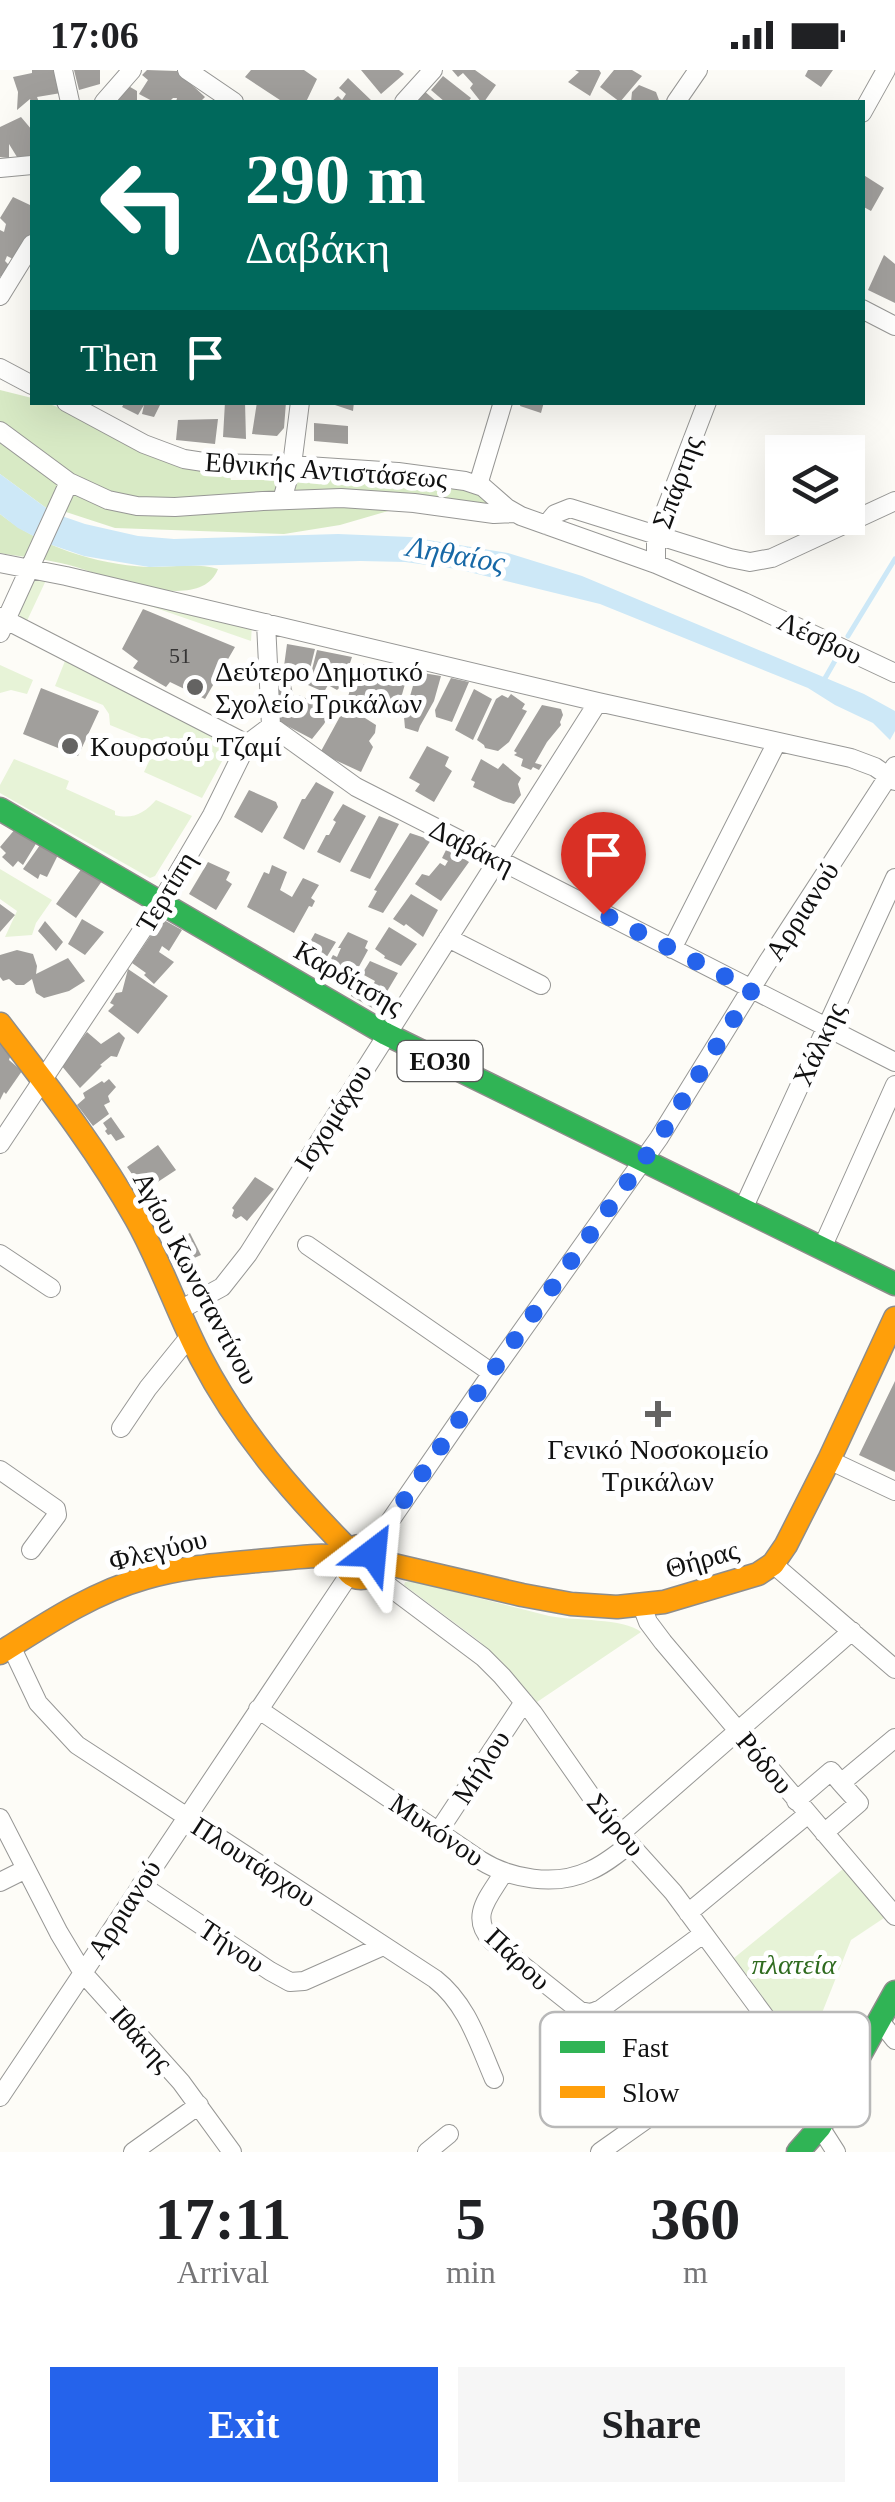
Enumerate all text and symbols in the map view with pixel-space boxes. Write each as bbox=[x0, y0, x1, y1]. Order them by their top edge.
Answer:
text: 17:06 bbox=[50, 14, 139, 56]
icon: left bbox=[80, 140, 210, 270]
text: 290 m bbox=[245, 141, 426, 218]
text: Δαβάκη bbox=[245, 223, 390, 273]
icon: arrive bbox=[178, 330, 233, 385]
text: Then bbox=[80, 337, 158, 379]
street label: Σπάρτης bbox=[646, 432, 708, 532]
map controls bbox=[765, 435, 865, 535]
button: layers bbox=[765, 435, 865, 535]
street label: Εθνικής Αντιστάσεως bbox=[204, 446, 448, 494]
water label: Ληθαίος bbox=[401, 529, 508, 579]
street label: Λέσβου bbox=[773, 605, 867, 671]
house number: 51 bbox=[169, 643, 191, 668]
place label: Δεύτερο Δημοτικό Σχολείο Τρικάλων bbox=[215, 656, 423, 719]
marker: Δεύτερο Δημοτικό Σχολείο Τρικάλων bbox=[184, 676, 206, 698]
place label: Κουρσούμ Τζαμί bbox=[90, 731, 282, 762]
marker: Κουρσούμ Τζαμί bbox=[59, 735, 81, 757]
pin bbox=[561, 812, 646, 915]
street label: Δαβάκη bbox=[425, 813, 519, 881]
icon: arrive bbox=[576, 827, 631, 882]
street label: Τερτίπη bbox=[130, 846, 202, 938]
street label: Αρριανού bbox=[759, 856, 845, 966]
street label: Καρδίτσης bbox=[289, 934, 409, 1022]
street label: Χάλκης bbox=[786, 998, 852, 1090]
road number: ΕΟ30 bbox=[398, 1041, 482, 1081]
street label: Ισχομάχου bbox=[288, 1058, 378, 1176]
street label: Αγίου Κωνσταντίνου bbox=[127, 1166, 265, 1390]
marker: Γενικό Νοσοκομείο Τρικάλων bbox=[645, 1401, 671, 1427]
place label: Γενικό Νοσοκομείο Τρικάλων bbox=[547, 1434, 769, 1497]
position arrow bbox=[321, 1501, 425, 1605]
street label: Φλεγύου bbox=[106, 1523, 210, 1577]
street label: Θήρας bbox=[662, 1534, 742, 1584]
street label: Μήλου bbox=[446, 1725, 516, 1809]
street label: Ρόδου bbox=[730, 1726, 800, 1800]
street label: Μυκόνου bbox=[384, 1787, 490, 1873]
street label: Σύρου bbox=[581, 1787, 651, 1863]
street label: Πλουτάρχου bbox=[186, 1811, 322, 1913]
street label: Αρριανού bbox=[81, 1854, 167, 1964]
street label: Τήνου bbox=[193, 1913, 271, 1979]
street label: Πάρου bbox=[479, 1921, 557, 1997]
park label: πλατεία bbox=[752, 1949, 837, 1980]
street label: Ιθάκης bbox=[105, 2000, 179, 2078]
legend bbox=[540, 2012, 870, 2127]
text: Fast bbox=[622, 2032, 669, 2063]
text: Slow bbox=[622, 2077, 680, 2108]
text: 17:11 bbox=[155, 2186, 291, 2252]
text: 5 bbox=[456, 2186, 486, 2252]
text: 360 bbox=[650, 2186, 740, 2252]
text: Arrival bbox=[177, 2254, 269, 2290]
text: min bbox=[446, 2254, 496, 2290]
text: m bbox=[683, 2254, 708, 2290]
button: Exit bbox=[50, 2367, 438, 2482]
button: Share bbox=[458, 2367, 845, 2482]

